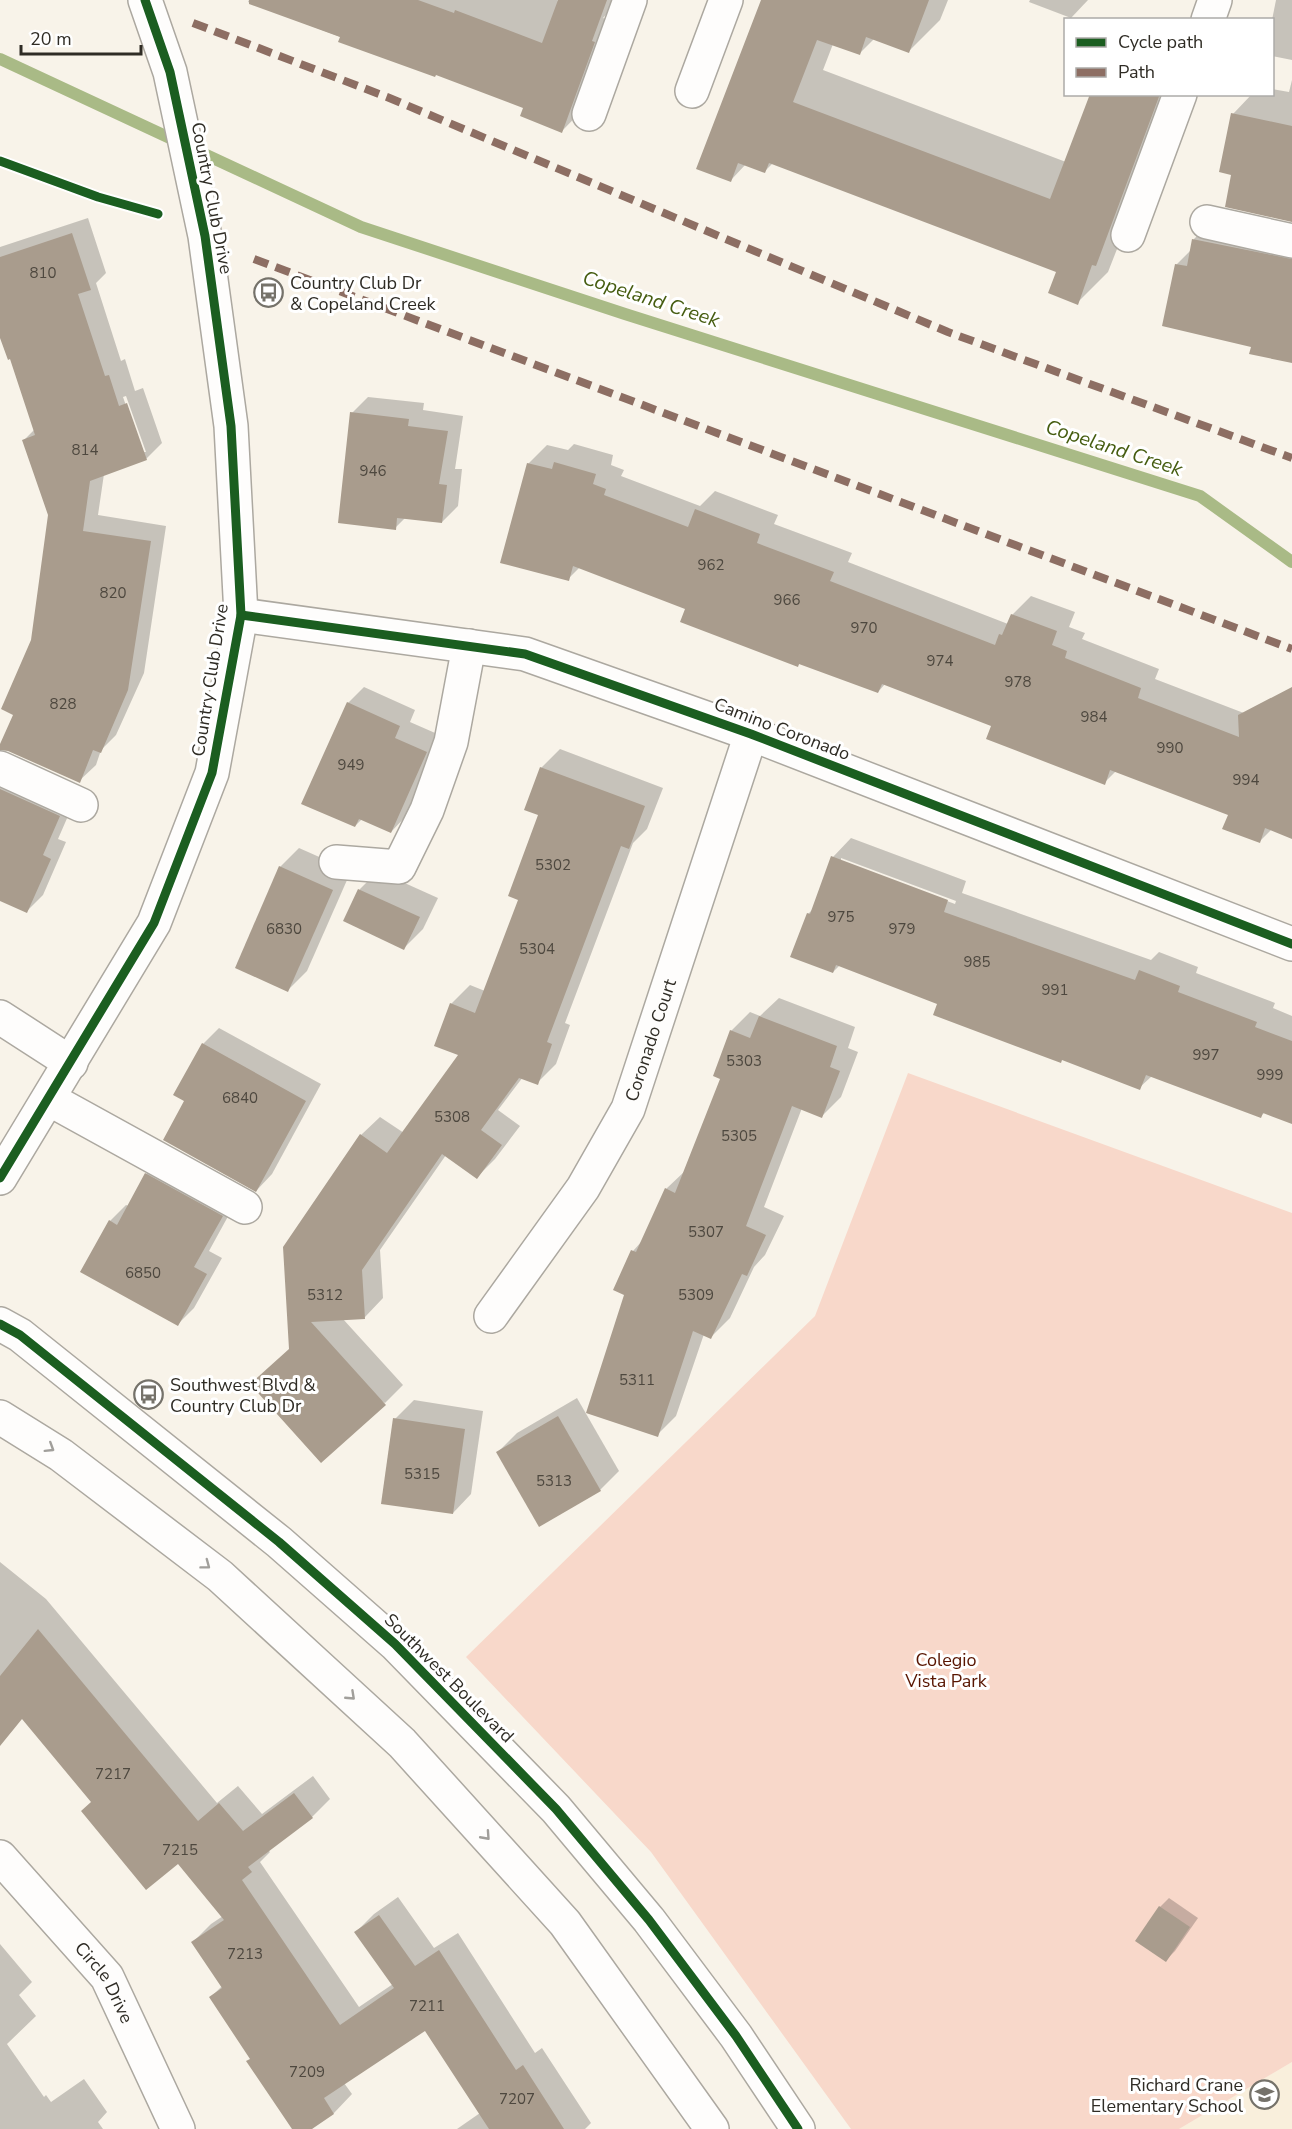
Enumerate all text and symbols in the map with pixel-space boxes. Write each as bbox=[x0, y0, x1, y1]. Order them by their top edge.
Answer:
scale bar bbox=[21, 18, 141, 56]
legend bbox=[1064, 18, 1274, 96]
text: 20 m bbox=[30, 27, 72, 51]
text: Cycle path bbox=[1118, 30, 1203, 54]
text: Path bbox=[1118, 60, 1155, 84]
street label: Country Club Drive bbox=[185, 120, 239, 276]
house number: 810 bbox=[29, 263, 57, 283]
water label: Copeland Creek bbox=[579, 264, 724, 334]
place label: Country Club Dr & Copeland Creek bbox=[290, 271, 436, 316]
bus stop icon: Country Club Dr & Copeland Creek bbox=[253, 277, 285, 309]
water label: Copeland Creek bbox=[1042, 413, 1187, 483]
house number: 814 bbox=[71, 440, 99, 460]
house number: 946 bbox=[359, 461, 387, 481]
house number: 962 bbox=[697, 555, 725, 575]
house number: 820 bbox=[99, 583, 127, 603]
house number: 966 bbox=[773, 590, 801, 610]
street label: Country Club Drive bbox=[186, 602, 234, 758]
house number: 970 bbox=[850, 618, 878, 638]
house number: 974 bbox=[926, 651, 954, 671]
house number: 978 bbox=[1004, 672, 1032, 692]
street label: Camino Coronado bbox=[711, 692, 853, 766]
house number: 828 bbox=[49, 694, 77, 714]
house number: 984 bbox=[1080, 707, 1108, 727]
house number: 990 bbox=[1156, 738, 1184, 758]
house number: 949 bbox=[337, 755, 365, 775]
house number: 994 bbox=[1232, 770, 1260, 790]
house number: 5302 bbox=[535, 855, 571, 875]
house number: 975 bbox=[827, 907, 855, 927]
house number: 6830 bbox=[266, 919, 302, 939]
house number: 979 bbox=[888, 919, 916, 939]
house number: 5304 bbox=[519, 939, 555, 959]
house number: 985 bbox=[963, 952, 991, 972]
street label: Coronado Court bbox=[619, 975, 682, 1105]
house number: 991 bbox=[1041, 980, 1069, 1000]
house number: 997 bbox=[1192, 1045, 1220, 1065]
house number: 5303 bbox=[726, 1051, 762, 1071]
house number: 999 bbox=[1256, 1065, 1284, 1085]
house number: 6840 bbox=[222, 1088, 258, 1108]
house number: 5308 bbox=[434, 1107, 470, 1127]
house number: 5305 bbox=[721, 1126, 757, 1146]
house number: 5307 bbox=[688, 1222, 724, 1242]
house number: 6850 bbox=[125, 1263, 161, 1283]
house number: 5312 bbox=[307, 1285, 343, 1305]
house number: 5309 bbox=[678, 1285, 714, 1305]
house number: 5311 bbox=[619, 1370, 655, 1390]
place label: Southwest Blvd & Country Club Dr bbox=[170, 1373, 316, 1418]
bus stop icon: Southwest Blvd & Country Club Dr bbox=[133, 1379, 165, 1411]
one-way arrow bbox=[44, 1441, 54, 1453]
house number: 5315 bbox=[404, 1464, 440, 1484]
house number: 5313 bbox=[536, 1471, 572, 1491]
one-way arrow bbox=[199, 1558, 210, 1569]
street label: Southwest Boulevard bbox=[379, 1608, 519, 1748]
park label: Colegio Vista Park bbox=[904, 1648, 988, 1693]
one-way arrow bbox=[343, 1688, 354, 1699]
house number: 7217 bbox=[95, 1764, 131, 1784]
one-way arrow bbox=[479, 1829, 490, 1839]
house number: 7215 bbox=[162, 1840, 198, 1860]
street label: Circle Drive bbox=[69, 1937, 139, 2027]
house number: 7213 bbox=[227, 1944, 263, 1964]
house number: 7211 bbox=[409, 1996, 445, 2016]
house number: 7209 bbox=[289, 2062, 325, 2082]
place label: Richard Crane Elementary School bbox=[1091, 2073, 1244, 2118]
school or university icon: Richard Crane Elementary School bbox=[1248, 2079, 1280, 2111]
house number: 7207 bbox=[499, 2089, 535, 2109]

